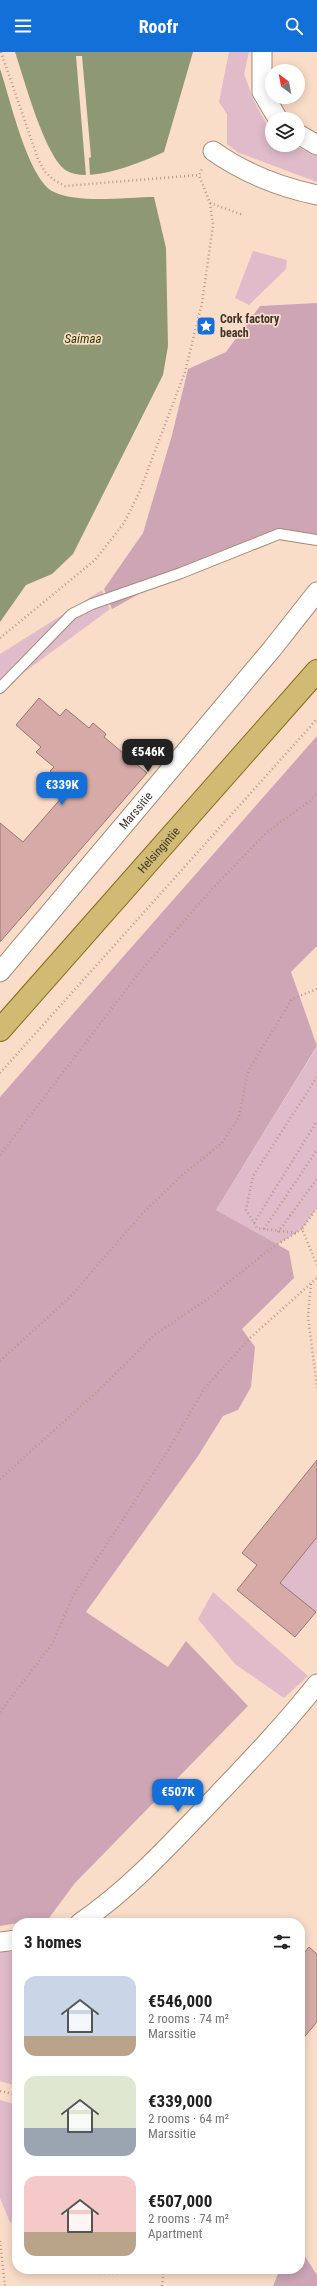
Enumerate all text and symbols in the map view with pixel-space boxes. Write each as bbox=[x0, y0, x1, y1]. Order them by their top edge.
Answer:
icon: menu bbox=[12, 15, 34, 37]
icon: search bbox=[283, 15, 305, 37]
text: Roofr bbox=[139, 16, 178, 37]
north arrow bbox=[265, 64, 305, 104]
map controls bbox=[265, 64, 305, 152]
button: layers bbox=[265, 112, 305, 152]
place label: Cork factory beach bbox=[220, 312, 280, 340]
place icon: Cork factory beach bbox=[195, 315, 217, 337]
water label: Saimaa bbox=[64, 331, 102, 346]
pin: €546K bbox=[120, 739, 176, 773]
text: €546K bbox=[131, 744, 165, 759]
pin: €339K bbox=[34, 772, 90, 806]
text: €339K bbox=[45, 777, 79, 792]
street label: Marssitie bbox=[116, 789, 156, 832]
street label: Helsingintie bbox=[135, 824, 183, 876]
pin: €507K bbox=[150, 1779, 206, 1813]
text: €507K bbox=[161, 1784, 195, 1799]
icon: filters bbox=[271, 1931, 293, 1953]
text: 3 homes bbox=[24, 1932, 82, 1952]
text: €546,000 bbox=[148, 1991, 212, 2011]
icon: home bbox=[56, 1992, 104, 2040]
text: 2 rooms · 74 m² bbox=[148, 2011, 229, 2026]
text: Marssitie bbox=[148, 2026, 196, 2041]
text: €339,000 bbox=[148, 2091, 212, 2111]
icon: home bbox=[56, 2092, 104, 2140]
text: 2 rooms · 64 m² bbox=[148, 2111, 229, 2126]
text: Marssitie bbox=[148, 2126, 196, 2141]
text: €507,000 bbox=[148, 2191, 212, 2211]
icon: home bbox=[56, 2192, 104, 2240]
text: 2 rooms · 74 m² bbox=[148, 2211, 229, 2226]
text: Apartment bbox=[148, 2226, 202, 2241]

